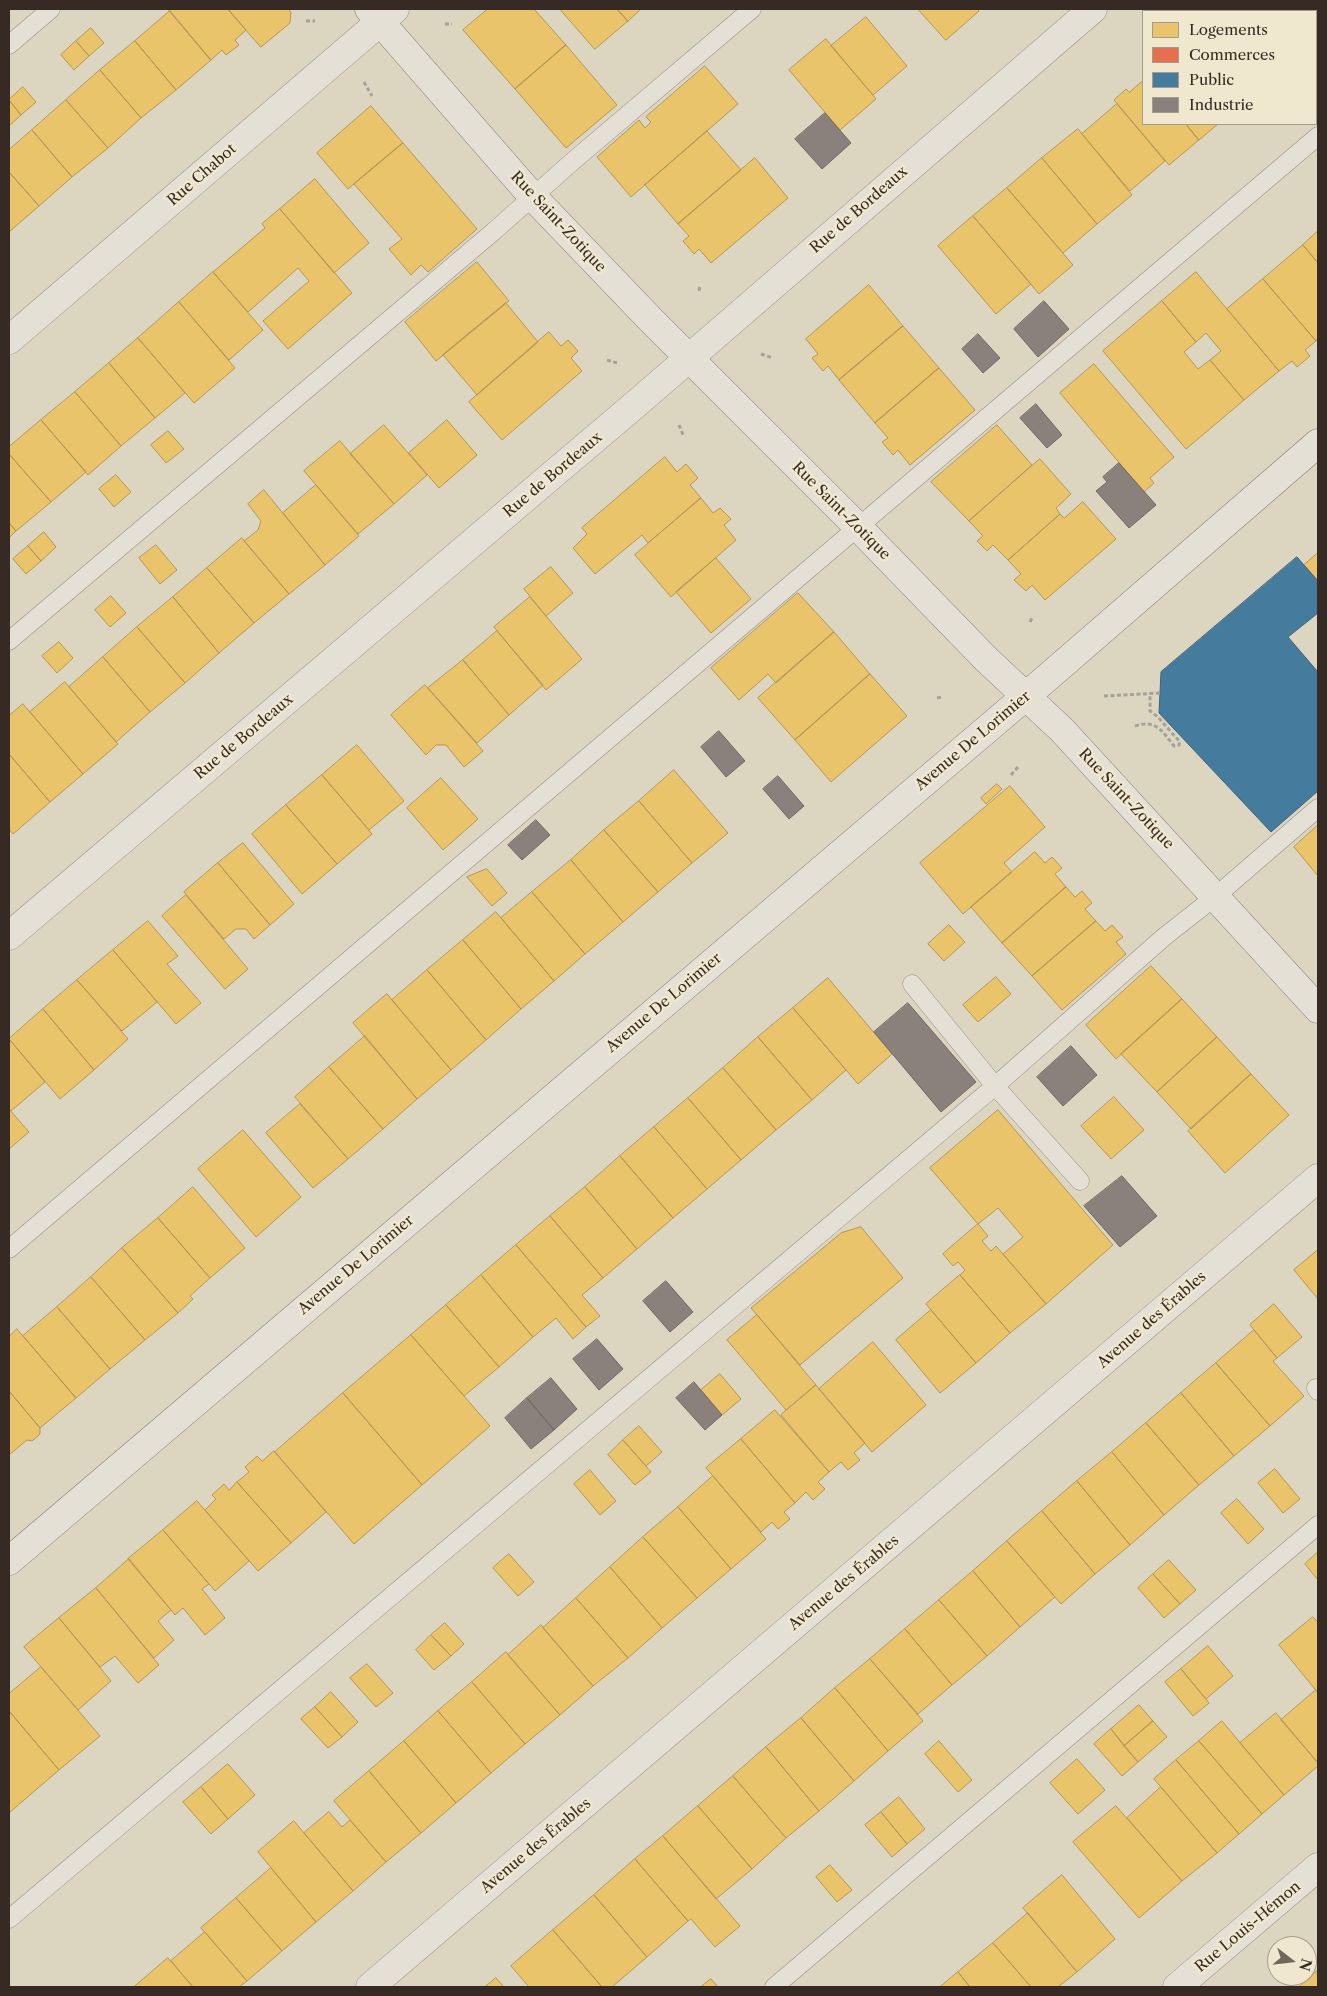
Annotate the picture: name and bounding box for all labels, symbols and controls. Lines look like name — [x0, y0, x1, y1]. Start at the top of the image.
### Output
legend — [1142, 10, 1317, 125]
text: Logements — [1189, 20, 1268, 39]
text: Commerces — [1189, 45, 1275, 64]
text: Public — [1189, 70, 1234, 89]
text: Industrie — [1189, 95, 1253, 114]
street label: Rue Chabot — [164, 140, 240, 210]
street label: Rue de Bordeaux — [807, 163, 911, 257]
street label: Rue Saint-Zotique — [507, 168, 609, 276]
street label: Rue de Bordeaux — [500, 428, 606, 522]
street label: Rue Saint-Zotique — [788, 458, 894, 564]
street label: Avenue De Lorimier — [912, 687, 1034, 795]
street label: Rue de Bordeaux — [191, 690, 297, 784]
street label: Rue Saint-Zotique — [1075, 745, 1177, 853]
street label: Avenue De Lorimier — [603, 949, 725, 1057]
street label: Avenue De Lorimier — [295, 1211, 417, 1319]
street label: Avenue des Érables — [1094, 1268, 1210, 1372]
street label: Avenue des Érables — [785, 1532, 903, 1634]
street label: Avenue des Érables — [477, 1795, 595, 1897]
street label: Rue Louis-Hémon — [1192, 1878, 1304, 1976]
north arrow — [1267, 1936, 1317, 1986]
text: N — [1295, 1957, 1316, 1973]

